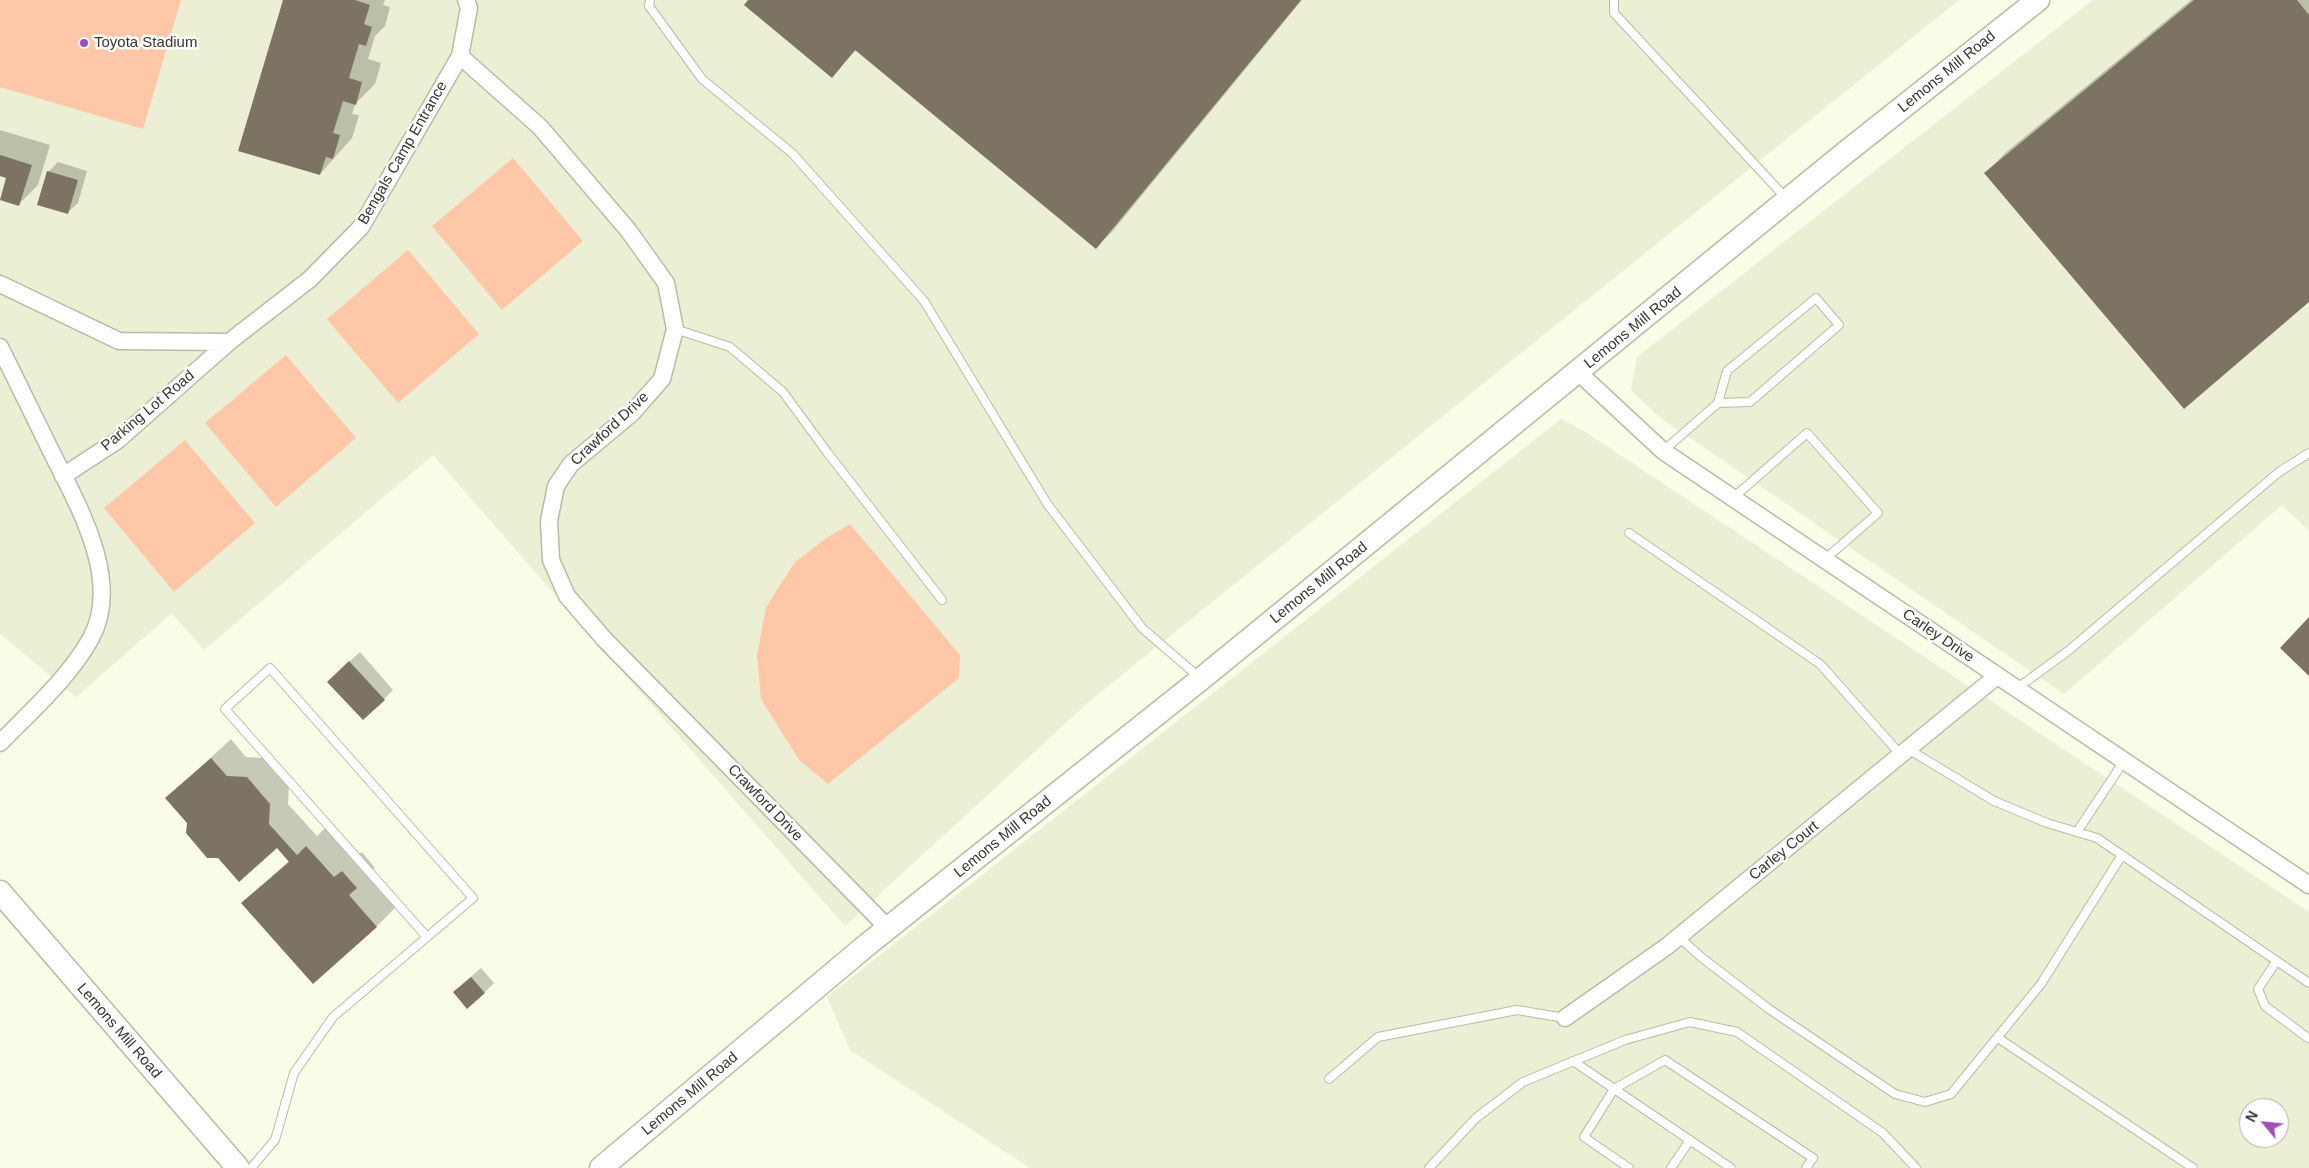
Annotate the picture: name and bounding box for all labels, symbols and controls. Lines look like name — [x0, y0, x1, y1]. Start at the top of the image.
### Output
street label: Lemons Mill Road — [1895, 27, 1999, 117]
place label: Toyota Stadium — [94, 34, 197, 52]
marker: Toyota Stadium — [78, 37, 90, 49]
street label: Bengals Camp Entrance — [355, 78, 451, 228]
street label: Lemons Mill Road — [1581, 283, 1685, 373]
street label: Parking Lot Road — [98, 367, 198, 455]
street label: Crawford Drive — [567, 388, 653, 470]
street label: Lemons Mill Road — [1267, 538, 1371, 628]
street label: Carley Drive — [1899, 605, 1977, 667]
street label: Crawford Drive — [724, 761, 806, 845]
street label: Lemons Mill Road — [951, 792, 1055, 882]
street label: Carley Court — [1746, 818, 1822, 884]
street label: Lemons Mill Road — [73, 980, 165, 1082]
street label: Lemons Mill Road — [638, 1049, 742, 1139]
north arrow — [2239, 1098, 2289, 1148]
text: N — [2242, 1108, 2261, 1125]

